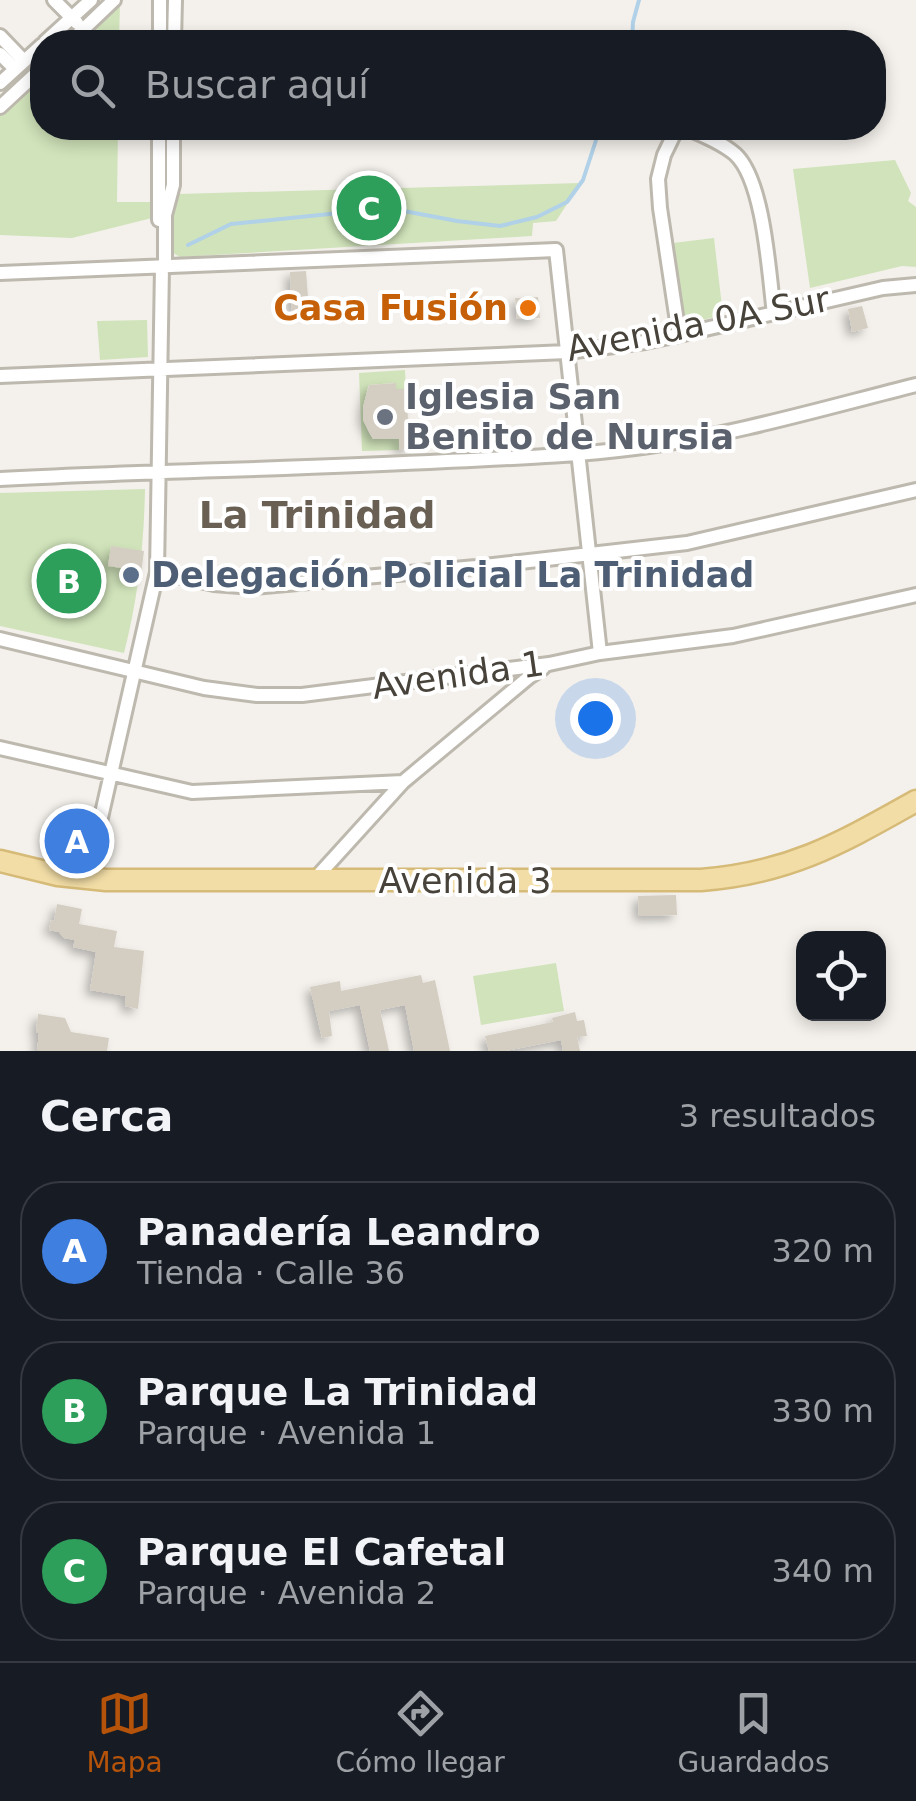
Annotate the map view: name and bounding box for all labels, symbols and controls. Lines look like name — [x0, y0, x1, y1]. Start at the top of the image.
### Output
search box — [30, 30, 886, 140]
icon: search — [65, 58, 120, 113]
text: Buscar aquí — [145, 63, 369, 107]
pin: C — [336, 170, 402, 246]
street label: Avenida 0A Sur — [563, 279, 833, 369]
place label: Casa Fusión — [273, 288, 508, 328]
marker: Casa Fusión — [517, 297, 539, 319]
place label: Iglesia San Benito de Nursia — [405, 377, 734, 457]
marker: Iglesia San Benito de Nursia — [374, 406, 396, 428]
district label: La Trinidad — [199, 493, 435, 537]
pin: B — [36, 544, 102, 618]
place label: Delegación Policial La Trinidad — [151, 555, 754, 595]
marker: Delegación Policial La Trinidad — [120, 564, 142, 586]
street label: Avenida 1 — [370, 643, 546, 707]
your location — [570, 693, 621, 744]
pin: A — [44, 804, 110, 878]
street label: Avenida 3 — [378, 861, 552, 901]
map controls — [796, 931, 886, 1021]
button: locate — [796, 931, 886, 1021]
text: Cerca — [40, 1092, 173, 1141]
text: 3 resultados — [679, 1097, 876, 1135]
text: Panadería Leandro — [137, 1210, 541, 1254]
text: A — [62, 1232, 87, 1270]
text: 320 m — [772, 1232, 874, 1270]
text: Tienda · Calle 36 — [137, 1254, 405, 1292]
text: Parque La Trinidad — [137, 1370, 538, 1414]
text: B — [62, 1392, 87, 1430]
text: 330 m — [772, 1392, 874, 1430]
text: Parque · Avenida 1 — [137, 1414, 436, 1452]
text: Parque El Cafetal — [137, 1530, 506, 1574]
text: C — [63, 1552, 86, 1590]
text: 340 m — [772, 1552, 874, 1590]
text: Parque · Avenida 2 — [137, 1574, 436, 1612]
tab: Mapa — [86, 1686, 163, 1779]
tab: Cómo llegar — [335, 1686, 505, 1779]
tab: Guardados — [678, 1686, 830, 1779]

